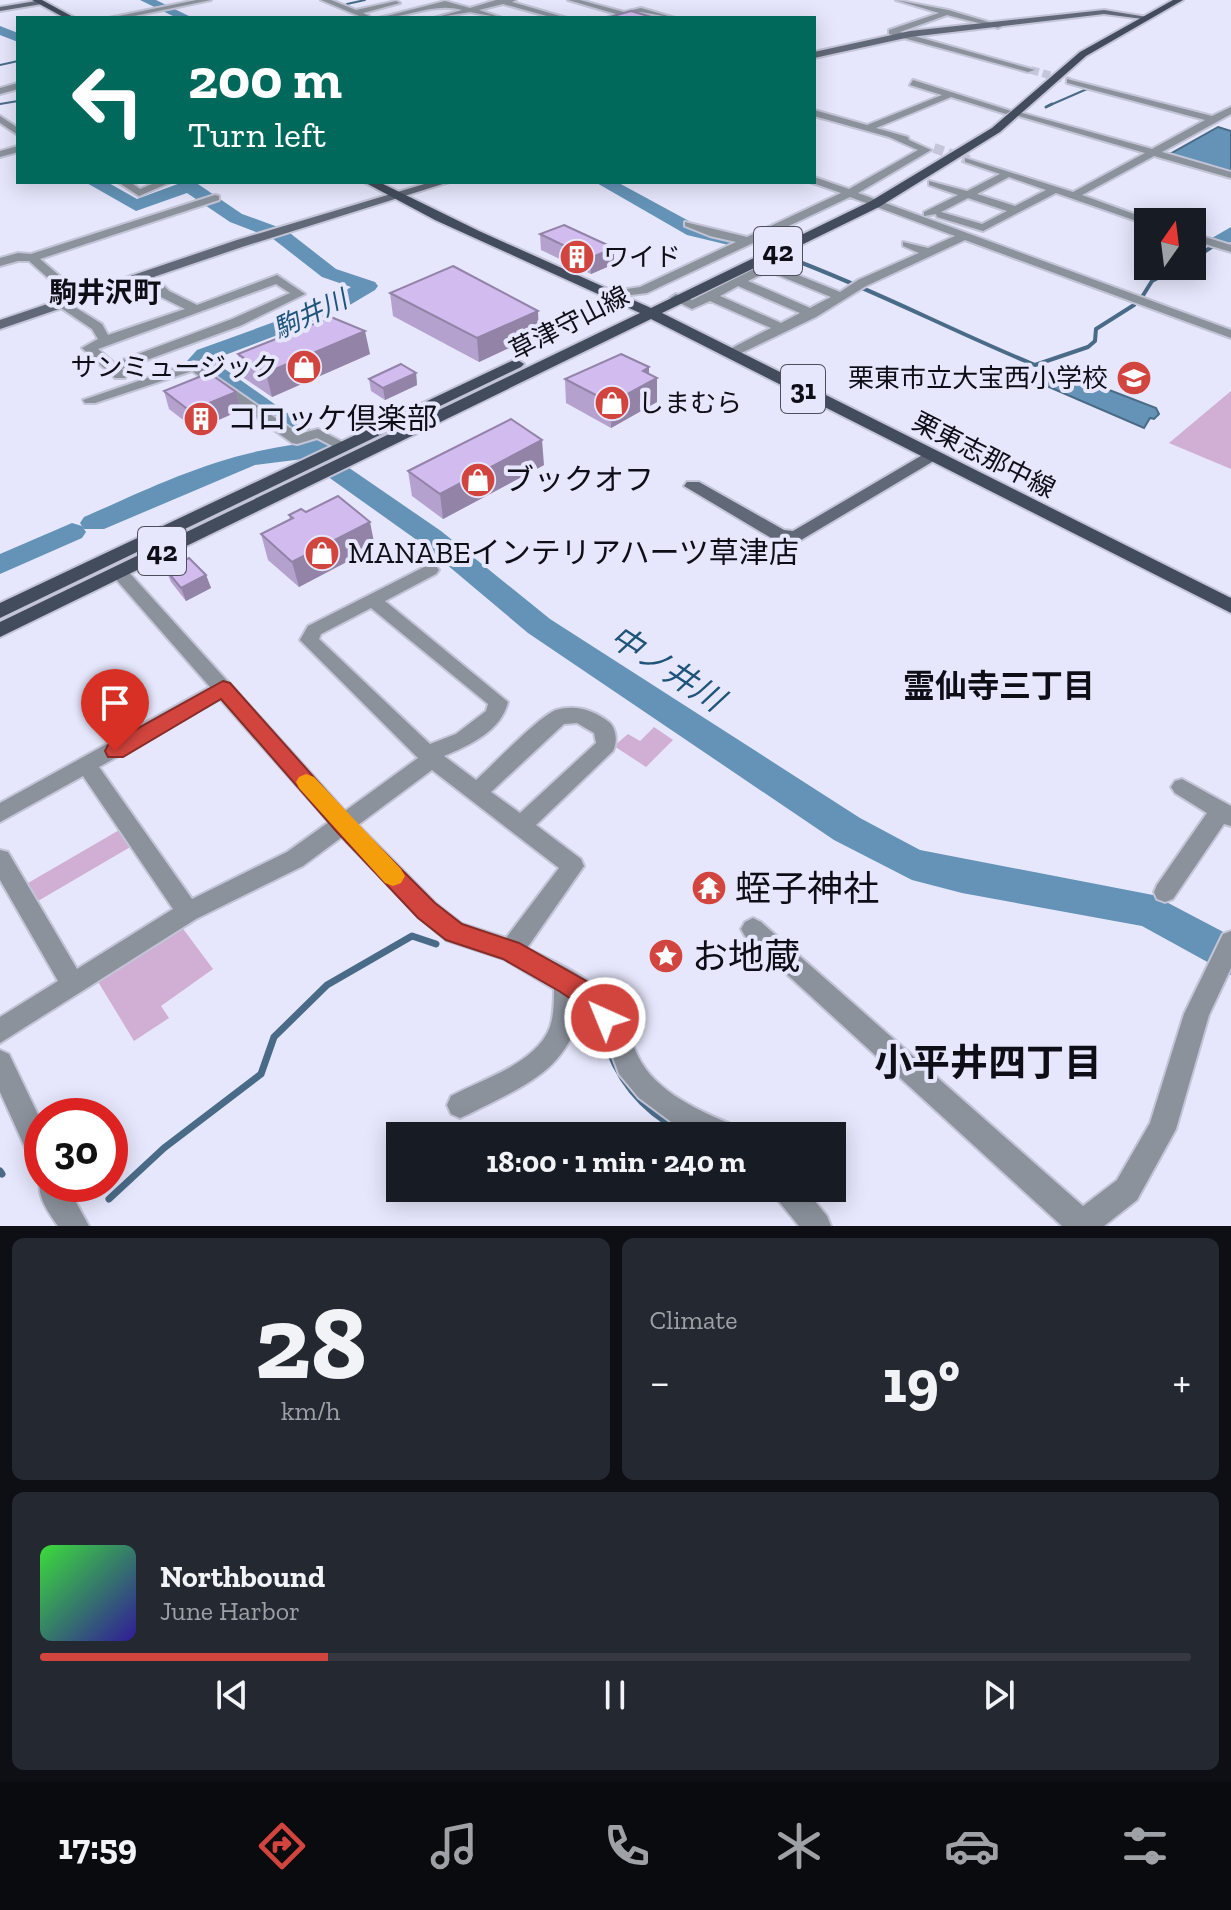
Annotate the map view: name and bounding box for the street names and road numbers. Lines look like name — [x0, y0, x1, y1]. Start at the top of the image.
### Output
road number: 42 — [754, 227, 802, 275]
street label: 草津守山線 — [504, 279, 634, 367]
road number: 31 — [781, 365, 825, 413]
street label: 栗東志那中線 — [907, 405, 1061, 505]
road number: 42 — [138, 527, 186, 575]

